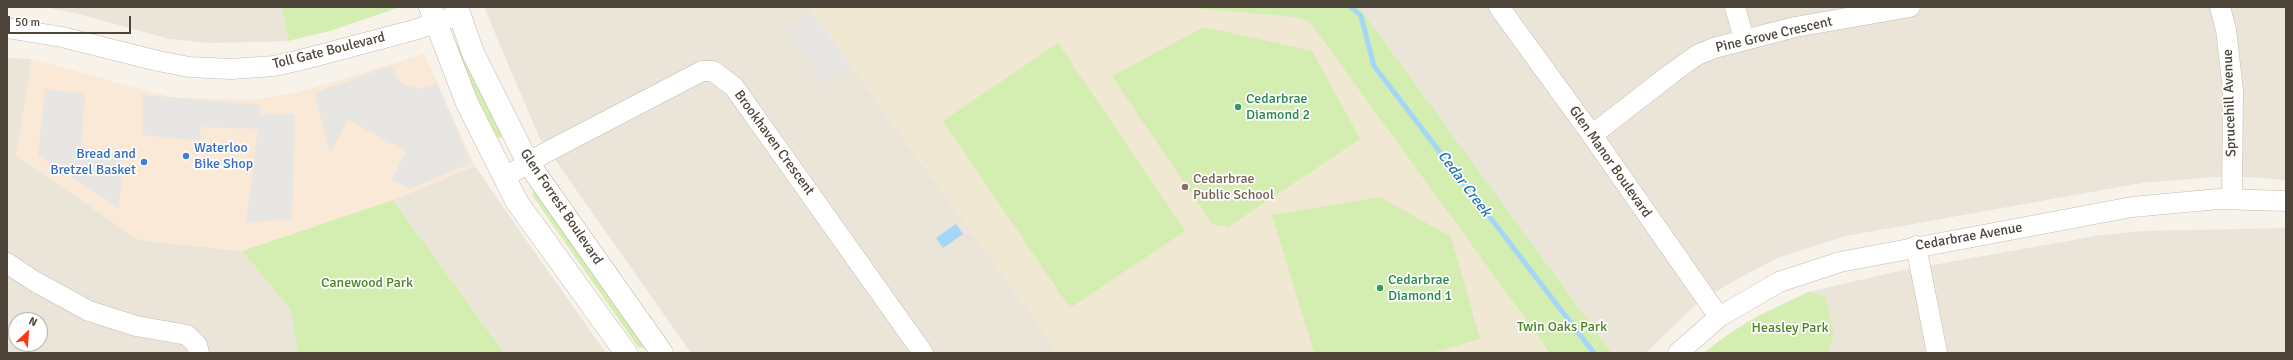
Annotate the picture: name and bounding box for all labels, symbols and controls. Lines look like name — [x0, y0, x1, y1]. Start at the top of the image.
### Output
scale bar — [10, 8, 133, 34]
street label: Pine Grove Crescent — [1714, 13, 1834, 57]
text: 50 m — [15, 15, 40, 30]
street label: Toll Gate Boulevard — [271, 29, 387, 73]
street label: Sprucehill Avenue — [2220, 49, 2240, 157]
street label: Brookhaven Crescent — [730, 87, 818, 199]
place label: Cedarbrae Diamond 2 — [1246, 91, 1310, 124]
marker: Cedarbrae Diamond 2 — [1233, 102, 1243, 112]
street label: Glen Manor Boulevard — [1565, 103, 1655, 221]
place label: Waterloo Bike Shop — [194, 140, 253, 172]
place label: Bread and Bretzel Basket — [50, 146, 136, 178]
street label: Glen Forrest Boulevard — [516, 146, 606, 268]
water label: Cedar Creek — [1433, 148, 1495, 220]
marker: Waterloo Bike Shop — [181, 151, 191, 161]
marker: Bread and Bretzel Basket — [139, 157, 149, 167]
place label: Cedarbrae Public School — [1193, 171, 1274, 204]
marker: Cedarbrae Public School — [1180, 182, 1190, 192]
street label: Cedarbrae Avenue — [1914, 219, 2024, 255]
place label: Cedarbrae Diamond 1 — [1388, 272, 1452, 304]
park label: Canewood Park — [321, 275, 413, 291]
marker: Cedarbrae Diamond 1 — [1375, 283, 1385, 293]
north arrow — [8, 312, 48, 352]
text: N — [27, 314, 39, 329]
park label: Twin Oaks Park — [1517, 319, 1607, 335]
park label: Heasley Park — [1751, 320, 1829, 336]

